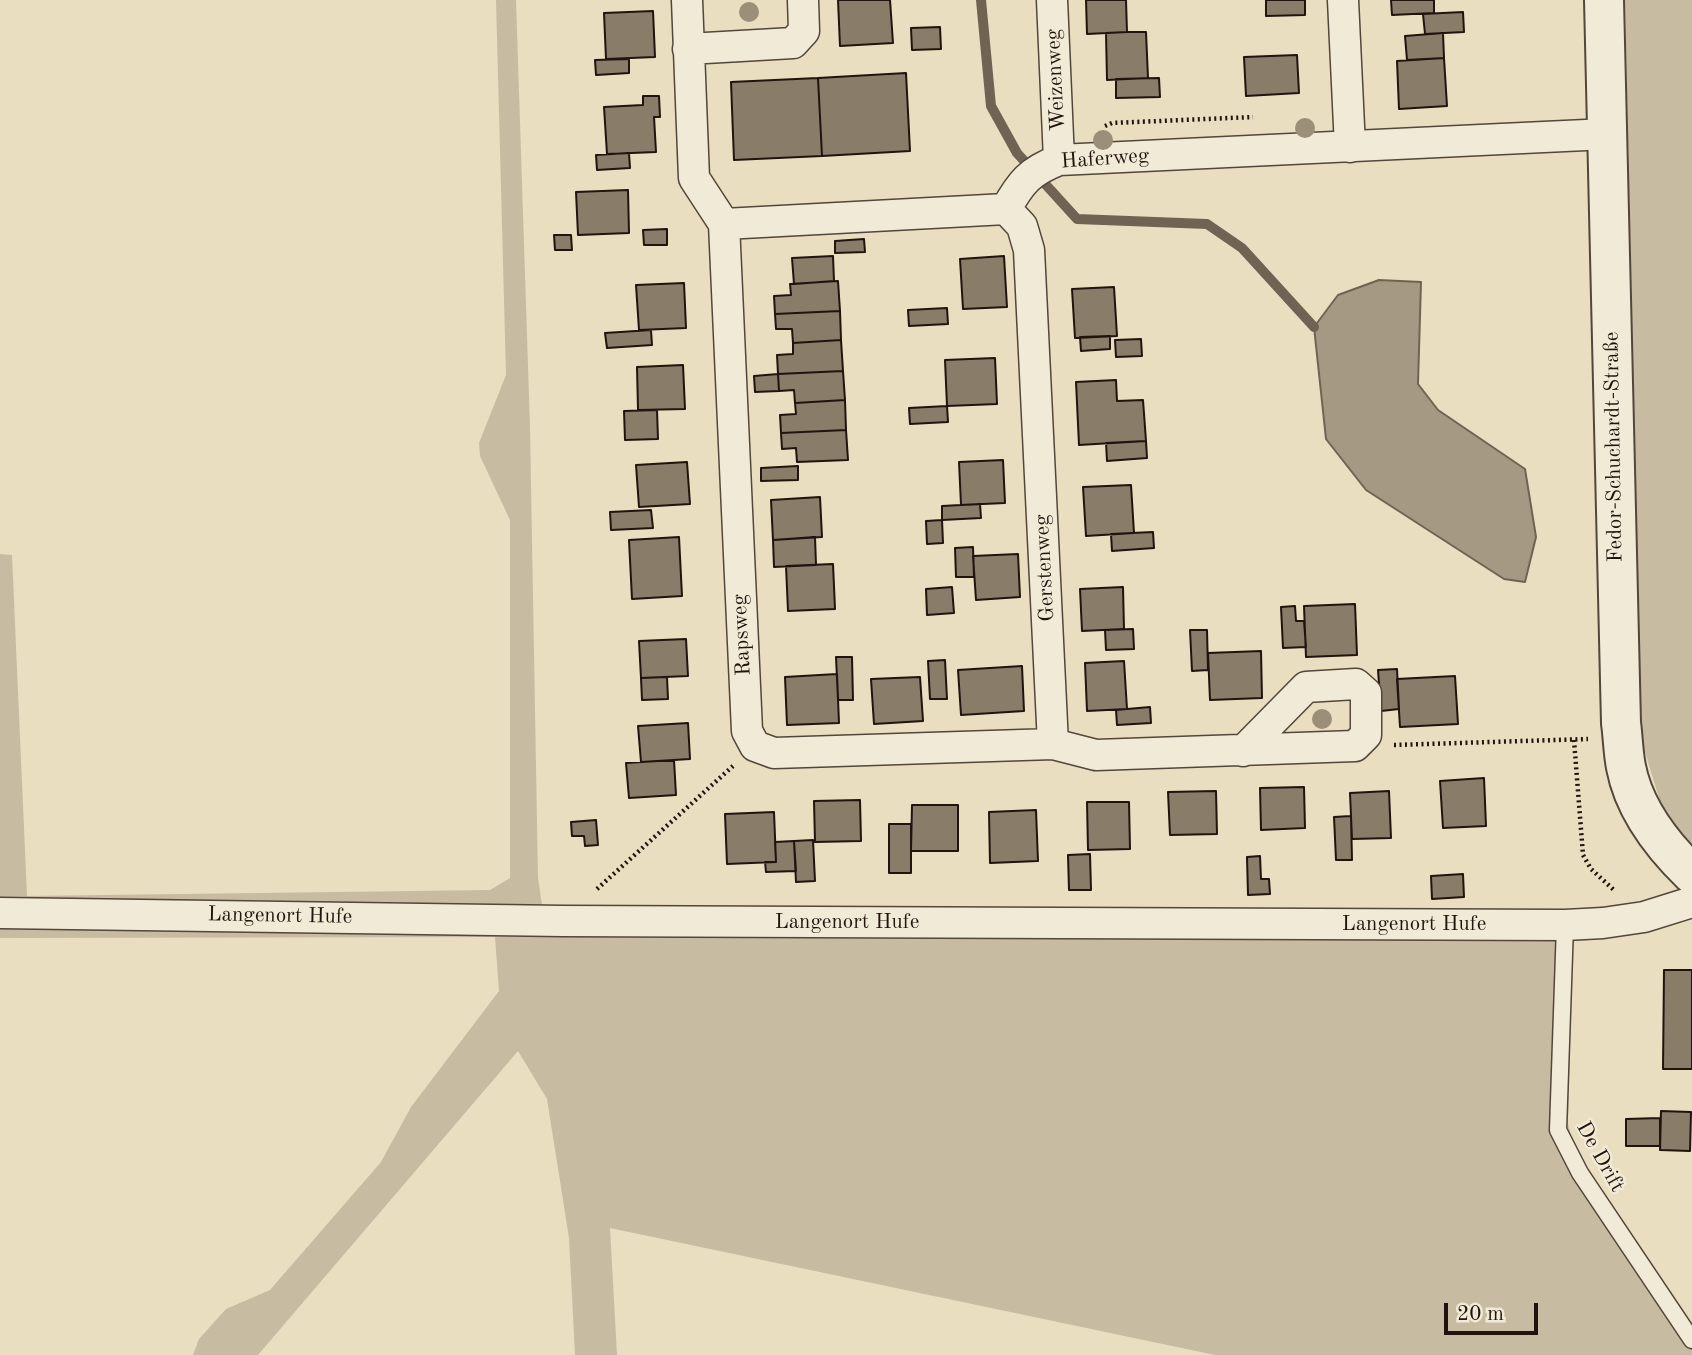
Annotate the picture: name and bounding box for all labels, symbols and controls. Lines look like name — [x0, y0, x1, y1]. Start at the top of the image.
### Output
street label: Weizenweg — [1041, 28, 1071, 132]
street label: Haferweg — [1060, 143, 1150, 175]
street label: Fedor-Schuchardt-Straße — [1599, 331, 1629, 563]
street label: Gerstenweg — [1030, 514, 1060, 622]
street label: Rapsweg — [727, 594, 757, 676]
street label: Langenort Hufe — [207, 902, 353, 930]
street label: Langenort Hufe — [775, 909, 919, 935]
street label: Langenort Hufe — [1342, 911, 1486, 937]
street label: De Drift — [1570, 1117, 1630, 1197]
scale bar — [1447, 1288, 1542, 1332]
text: 20 m — [1457, 1304, 1504, 1325]

